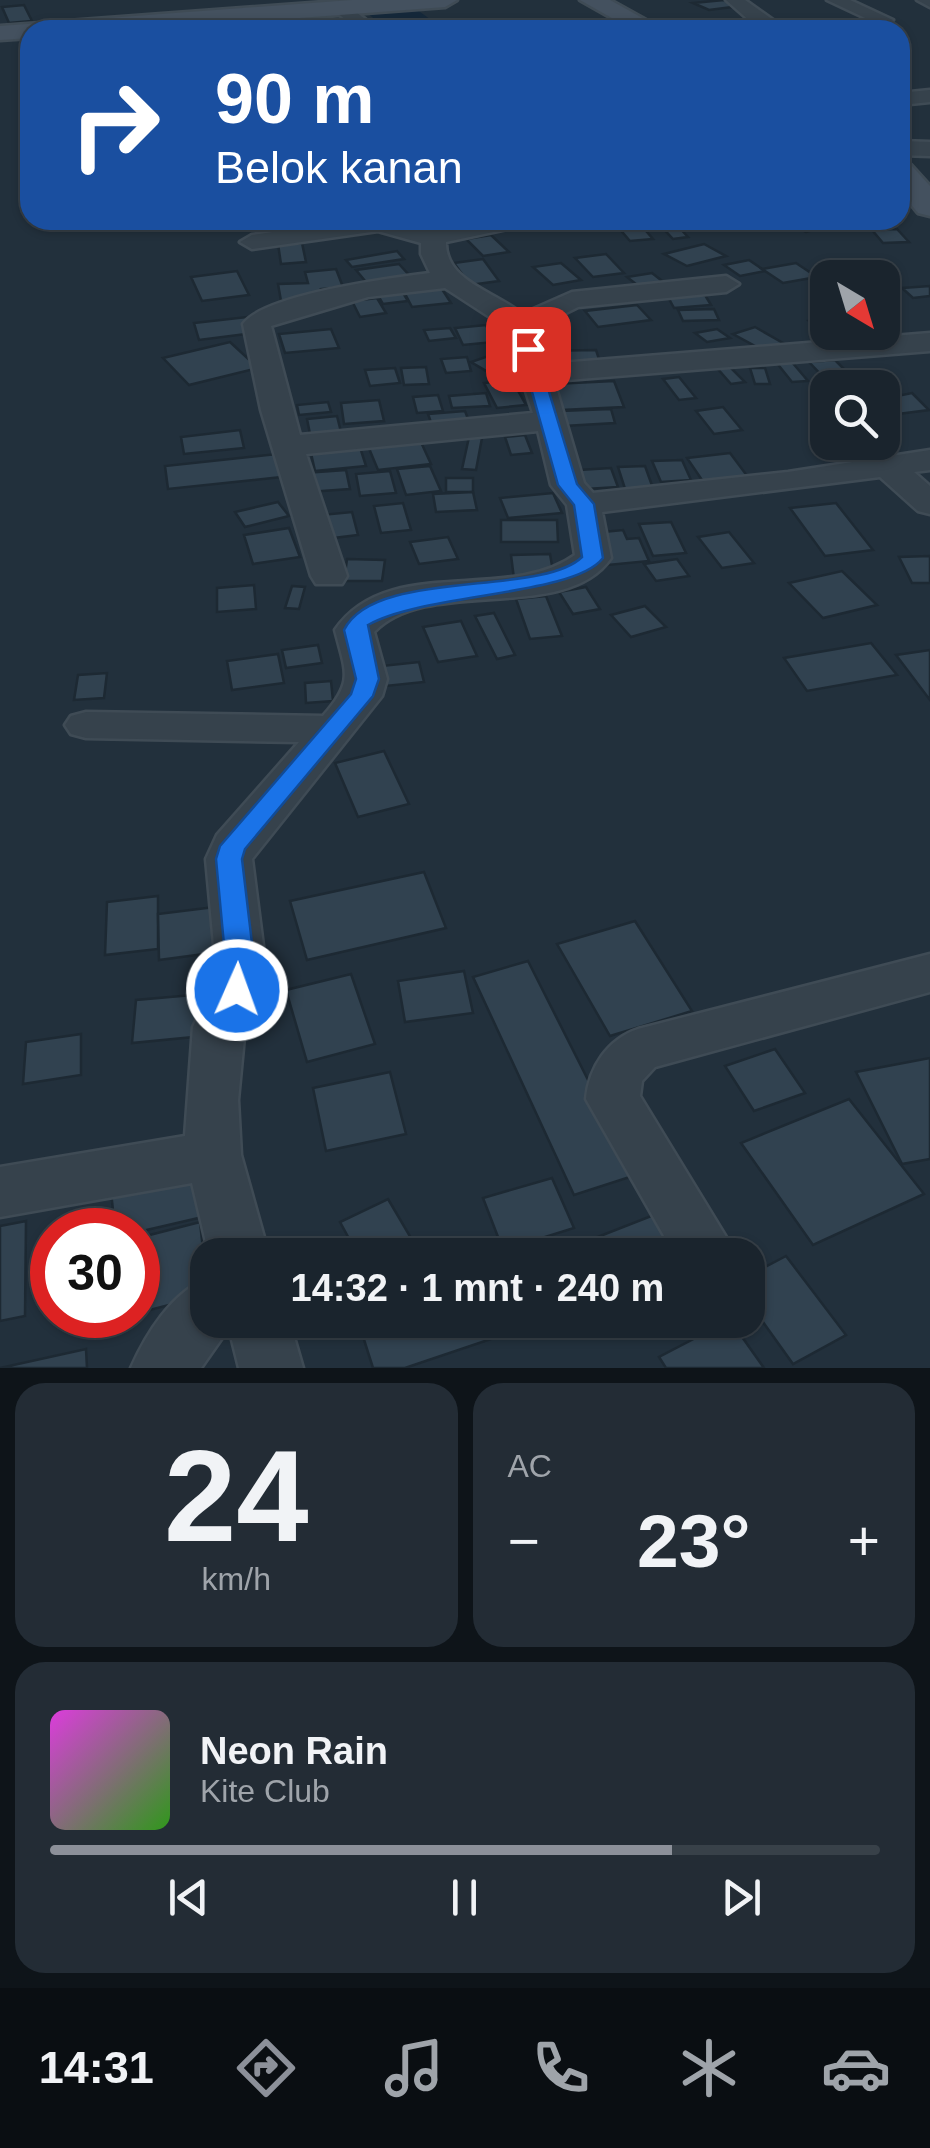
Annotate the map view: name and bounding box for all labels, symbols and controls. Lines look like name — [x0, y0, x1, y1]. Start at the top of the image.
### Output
icon: right — [50, 60, 180, 190]
text: 90 m — [215, 60, 375, 138]
text: Belok kanan — [215, 142, 463, 193]
north arrow — [810, 260, 900, 350]
map controls — [810, 260, 900, 460]
pin — [486, 307, 571, 392]
icon: arrive — [501, 322, 556, 377]
button: search — [810, 370, 900, 460]
position arrow — [185, 938, 289, 1042]
speed limit sign: 30 — [30, 1208, 160, 1338]
text: 14:32 · 1 mnt · 240 m — [291, 1267, 664, 1309]
text: 24 — [164, 1423, 309, 1569]
text: AC — [508, 1448, 552, 1484]
text: 23° — [637, 1499, 750, 1583]
text: − — [508, 1510, 540, 1572]
text: + — [848, 1510, 880, 1572]
text: km/h — [202, 1561, 271, 1597]
text: Neon Rain — [200, 1730, 388, 1772]
text: Kite Club — [200, 1773, 330, 1809]
icon: previous — [161, 1870, 216, 1925]
icon: pause — [437, 1870, 492, 1925]
icon: next — [714, 1870, 769, 1925]
icon: directions — [231, 2033, 301, 2103]
icon: music — [379, 2033, 449, 2103]
icon: phone — [526, 2033, 596, 2103]
icon: climate — [674, 2033, 744, 2103]
icon: car — [821, 2033, 891, 2103]
text: 14:31 — [39, 2042, 154, 2093]

